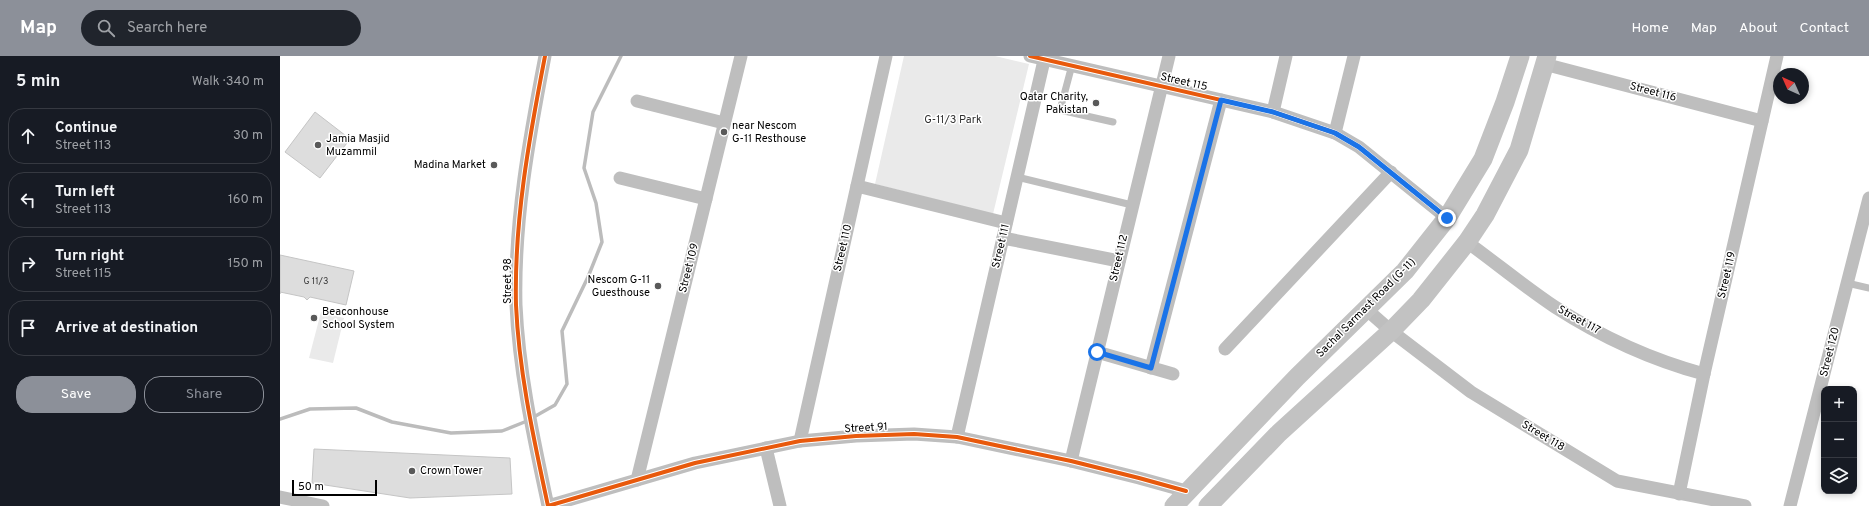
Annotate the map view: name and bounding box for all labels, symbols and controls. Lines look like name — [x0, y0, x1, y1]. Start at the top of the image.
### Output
search box — [81, 10, 361, 46]
text: Map — [20, 16, 57, 40]
icon: search — [95, 17, 117, 39]
text: Search here — [127, 19, 207, 38]
text: Home — [1632, 20, 1669, 37]
text: Map — [1691, 20, 1717, 37]
text: About — [1739, 20, 1778, 37]
text: Contact — [1800, 20, 1849, 37]
north arrow — [1773, 68, 1809, 104]
street label: Street 115 — [1159, 70, 1209, 94]
text: 5 min — [16, 71, 60, 93]
text: Walk · 340 m — [192, 74, 264, 90]
street label: Street 116 — [1628, 79, 1678, 105]
place label: Qatar Charity, Pakistan — [1020, 90, 1089, 117]
marker: Qatar Charity, Pakistan — [1091, 98, 1101, 108]
park label: G-11/3 Park — [924, 113, 982, 127]
text: Continue — [55, 119, 117, 138]
place label: near Nescom G-11 Resthouse — [732, 119, 806, 146]
icon: ahead — [17, 125, 39, 147]
marker: near Nescom G-11 Resthouse — [719, 127, 729, 137]
text: 30 m — [233, 128, 263, 144]
place label: Jamia Masjid Muzammil — [326, 132, 390, 159]
text: Street 113 — [55, 138, 111, 154]
marker: Jamia Masjid Muzammil — [313, 140, 323, 150]
place label: Madina Market — [414, 158, 486, 172]
marker: Madina Market — [489, 160, 499, 170]
text: Turn left — [55, 183, 115, 202]
icon: left — [17, 189, 39, 211]
text: 160 m — [228, 192, 263, 208]
text: Street 113 — [55, 202, 111, 218]
route end — [1438, 209, 1456, 227]
street label: Street 111 — [989, 222, 1013, 270]
street label: Street 110 — [831, 223, 855, 273]
street label: Street 112 — [1107, 233, 1131, 283]
street label: Street 109 — [676, 242, 702, 294]
text: Turn right — [55, 247, 124, 266]
street label: Street 119 — [1715, 250, 1739, 300]
icon: right — [17, 253, 39, 275]
street label: Sachal Sarmast Road (G-11) — [1313, 255, 1419, 361]
text: 150 m — [228, 256, 263, 272]
street label: Street 98 — [501, 258, 515, 304]
text: Street 115 — [55, 266, 112, 282]
place label: Nescom G-11 Guesthouse — [588, 273, 650, 300]
house number: G 11/3 — [304, 276, 328, 287]
marker: Nescom G-11 Guesthouse — [653, 281, 663, 291]
street label: Street 117 — [1555, 303, 1603, 338]
place label: Beaconhouse School System — [322, 305, 395, 332]
marker: Beaconhouse School System — [309, 313, 319, 323]
icon: arrive — [17, 317, 39, 339]
text: Arrive at destination — [55, 319, 198, 338]
street label: Street 120 — [1817, 326, 1843, 378]
route start — [1088, 343, 1106, 361]
button: Save — [16, 376, 136, 413]
button: Share — [144, 376, 264, 413]
map controls — [1821, 386, 1857, 494]
button: + — [1821, 386, 1857, 422]
street label: Street 118 — [1519, 418, 1567, 454]
street label: Street 91 — [844, 420, 888, 436]
button: − — [1821, 422, 1857, 458]
button: layers — [1821, 458, 1857, 494]
place label: Crown Tower — [420, 464, 484, 478]
marker: Crown Tower — [407, 466, 417, 476]
scale bar — [292, 478, 377, 497]
text: 50 m — [298, 480, 324, 494]

